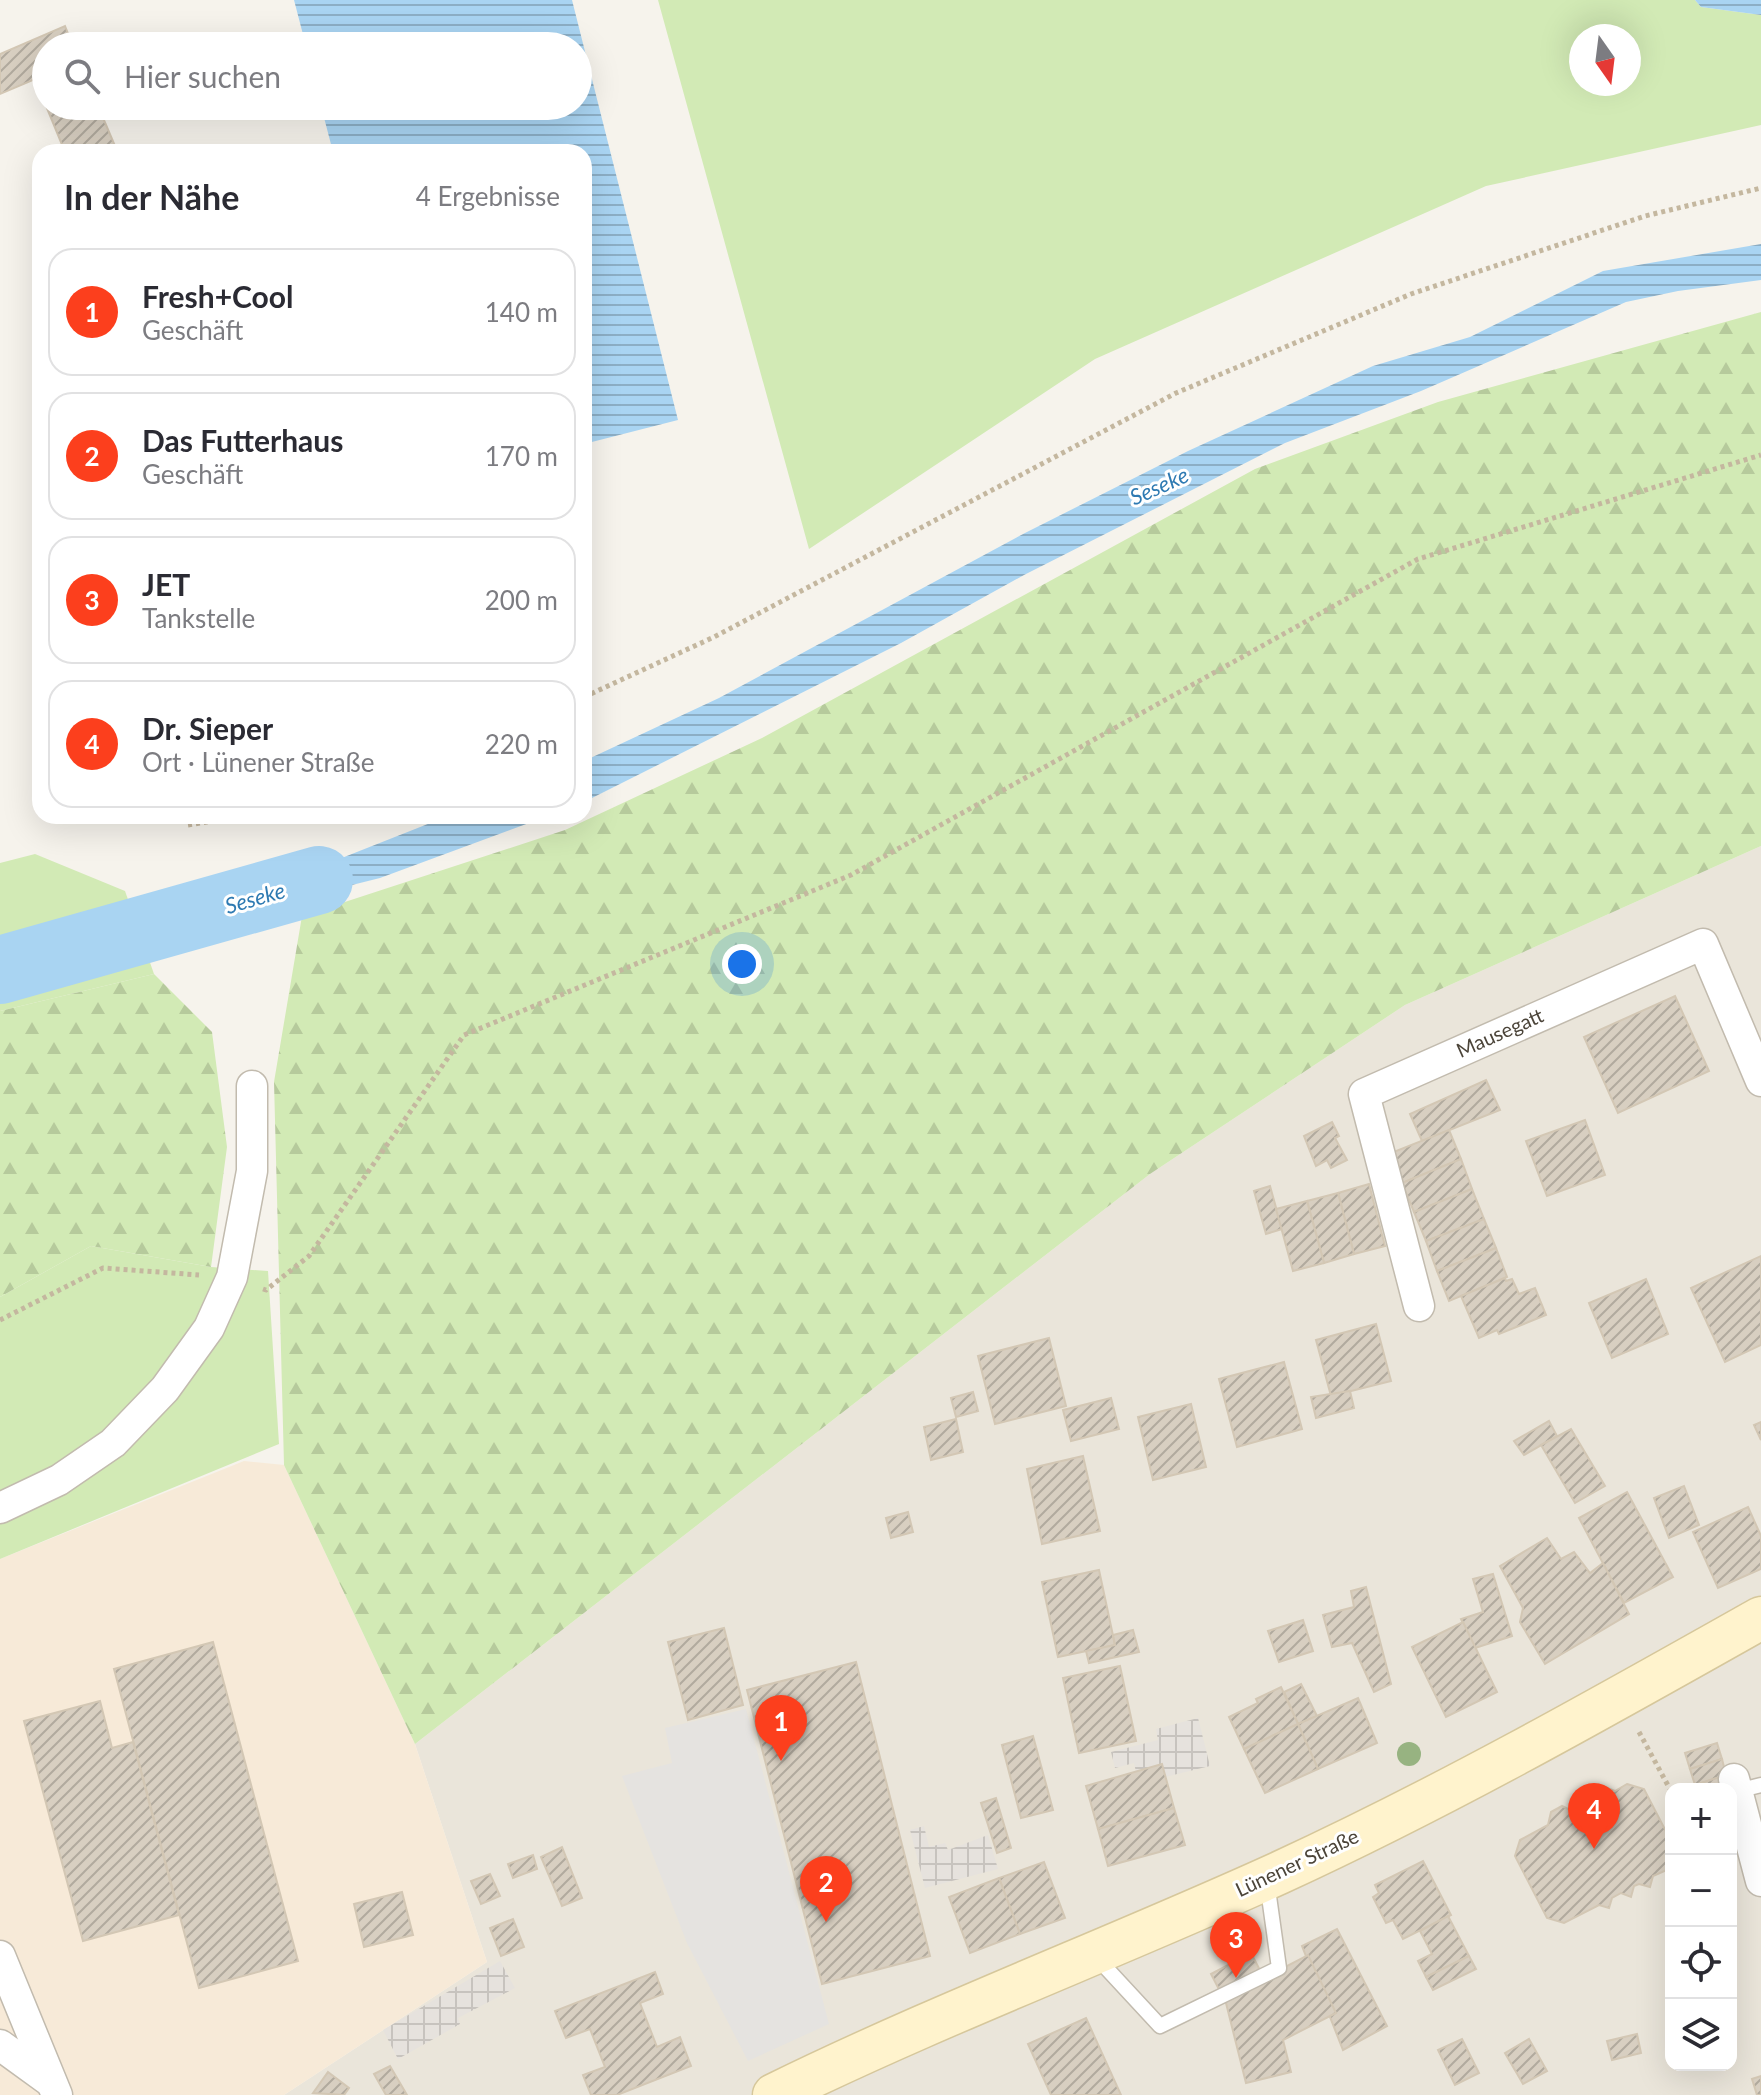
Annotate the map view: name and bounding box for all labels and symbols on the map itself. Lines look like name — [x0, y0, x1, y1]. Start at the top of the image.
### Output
north arrow — [1569, 24, 1641, 96]
water label: Seseke — [1125, 461, 1192, 510]
water label: Seseke — [222, 876, 288, 919]
your location — [722, 944, 762, 984]
street label: Mausegatt — [1452, 1002, 1547, 1062]
pin: 1 — [755, 1695, 807, 1761]
pin: 4 — [1568, 1783, 1620, 1849]
street label: Lünener Straße — [1231, 1823, 1362, 1901]
pin: 2 — [800, 1856, 852, 1922]
pin: 3 — [1210, 1912, 1262, 1978]

